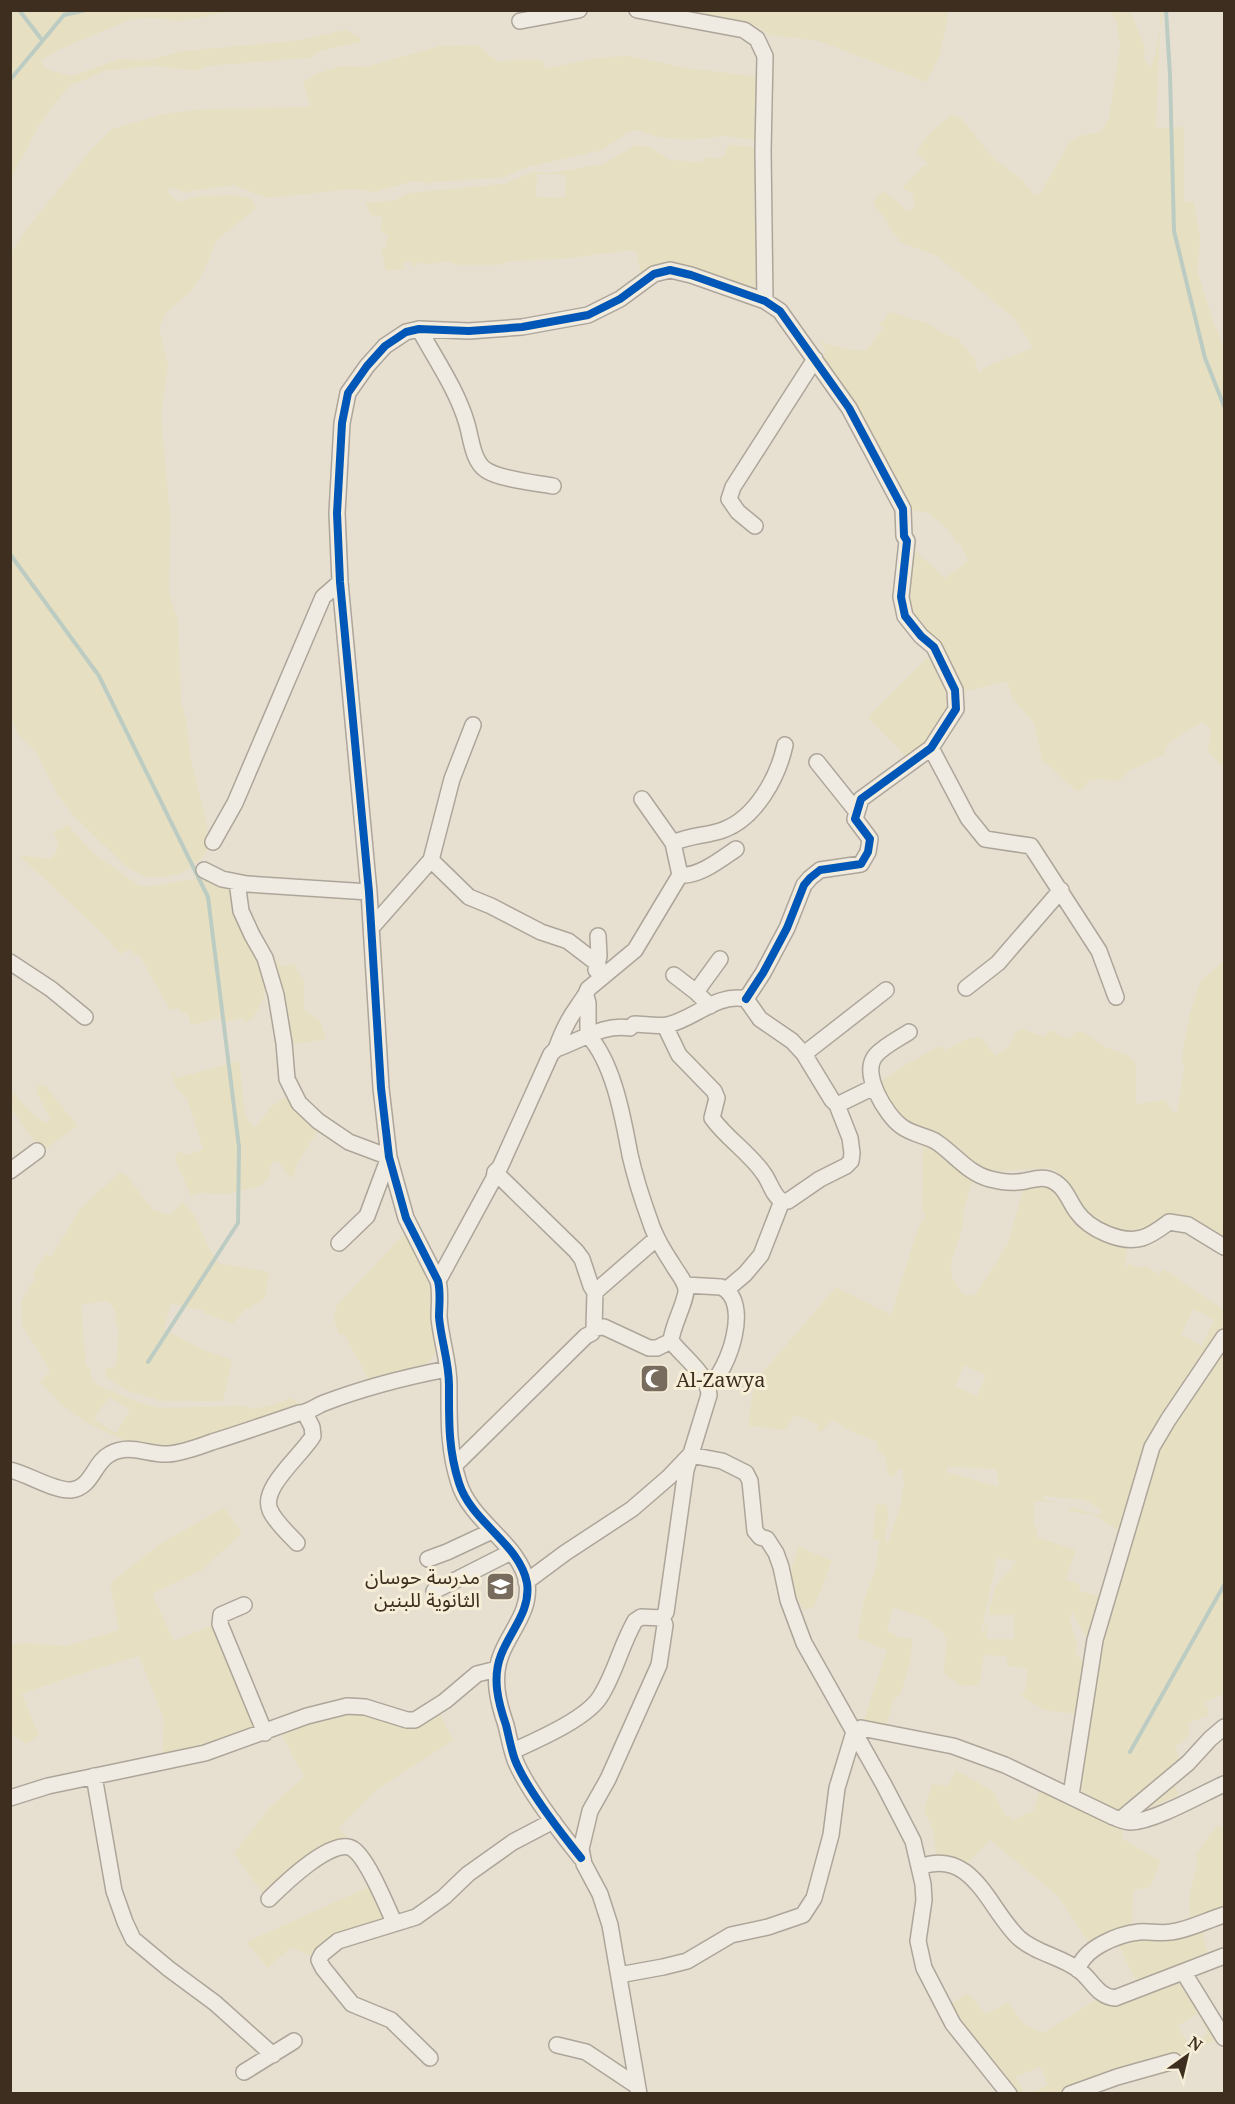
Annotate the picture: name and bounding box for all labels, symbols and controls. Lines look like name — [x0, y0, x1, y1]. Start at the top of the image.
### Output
mosque icon: Al-Zawya — [639, 1363, 671, 1395]
place label: Al-Zawya — [676, 1366, 765, 1393]
place label: مدرسة حوسان الثانوية للبنين — [365, 1563, 480, 1613]
school or university icon: مدرسة حوسان الثانوية للبنين — [485, 1571, 517, 1603]
north arrow — [1157, 2026, 1217, 2086]
text: N — [1184, 2031, 1207, 2056]

